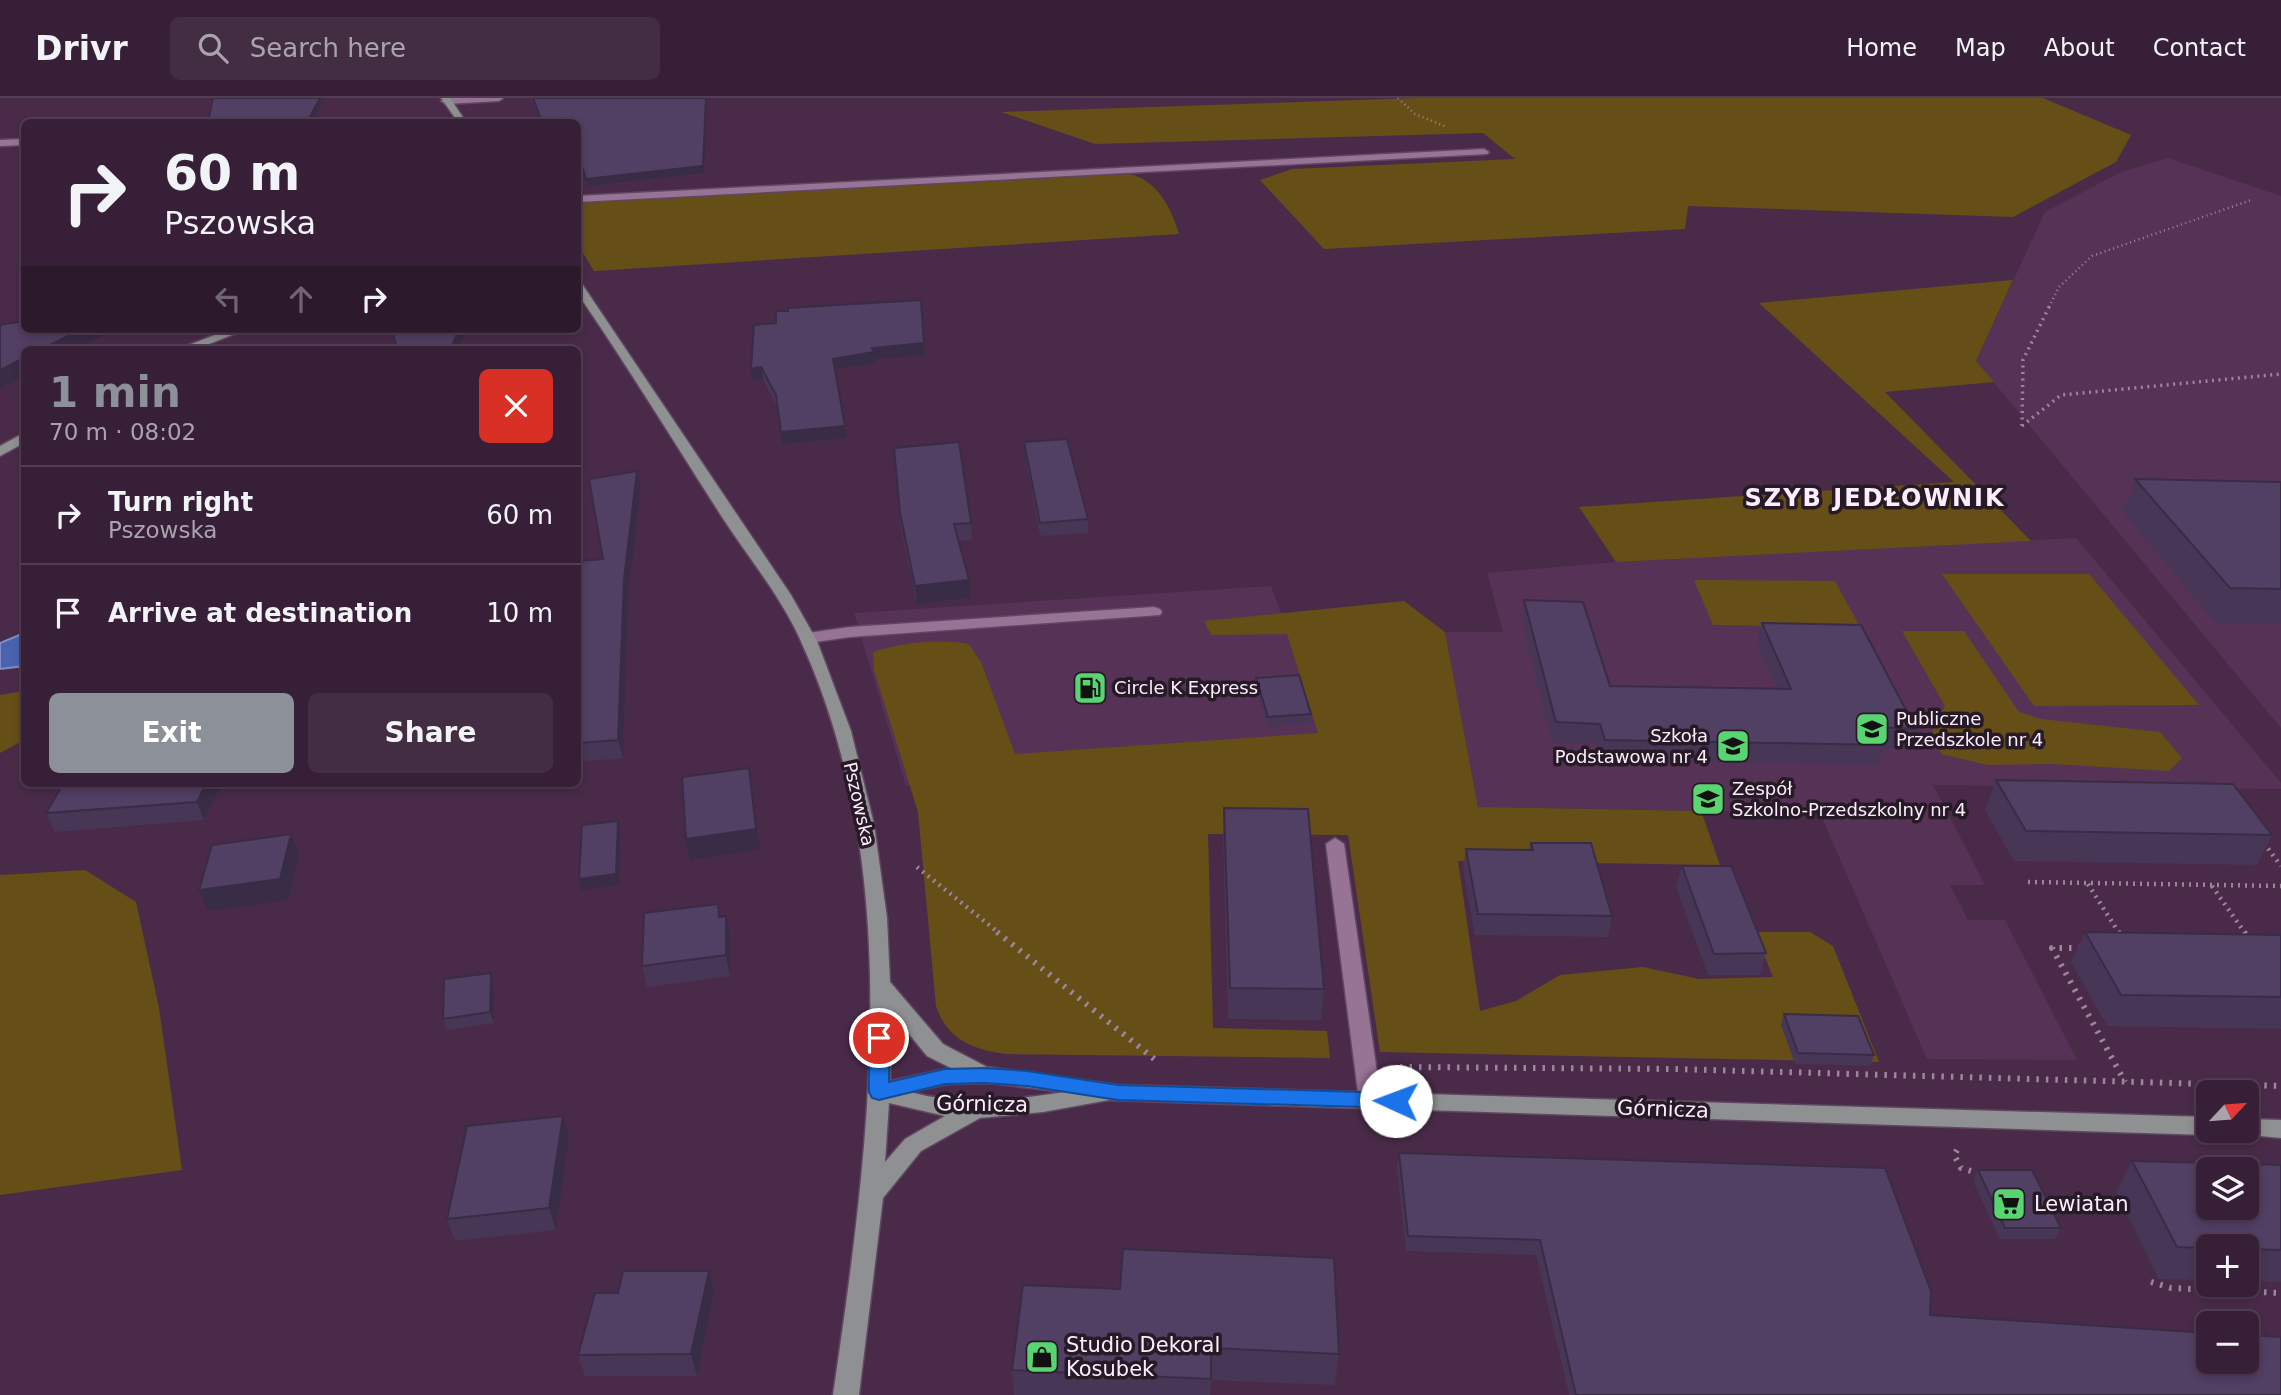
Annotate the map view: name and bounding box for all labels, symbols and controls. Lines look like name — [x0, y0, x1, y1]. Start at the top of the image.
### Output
search box — [170, 17, 660, 80]
text: Drivr — [35, 29, 128, 68]
icon: search — [194, 29, 232, 67]
text: Search here — [250, 33, 406, 63]
text: Home — [1846, 34, 1917, 62]
text: Map — [1955, 34, 2006, 62]
text: About — [2044, 34, 2115, 62]
text: Contact — [2153, 34, 2246, 62]
text: 60 m — [164, 145, 300, 202]
icon: right — [49, 147, 140, 238]
text: Pszowska — [164, 204, 316, 242]
icon: left — [209, 280, 247, 318]
icon: ahead — [282, 280, 320, 318]
icon: right — [355, 280, 393, 318]
text: 1 min — [49, 368, 181, 417]
button: close — [479, 369, 553, 443]
text: 70 m · 08:02 — [49, 419, 196, 445]
district label: SZYB JEDŁOWNIK — [1744, 484, 2006, 512]
text: Turn right — [108, 487, 253, 517]
icon: right — [49, 496, 87, 534]
text: 60 m — [486, 500, 553, 530]
text: Pszowska — [108, 517, 217, 543]
icon: arrive — [49, 594, 87, 632]
text: Arrive at destination — [108, 598, 412, 628]
text: 10 m — [486, 598, 553, 628]
fuel station icon: Circle K Express — [1071, 669, 1109, 707]
place label: Circle K Express — [1114, 677, 1258, 698]
button: Exit — [49, 693, 294, 773]
button: Share — [308, 693, 553, 773]
place label: Publiczne Przedszkole nr 4 — [1896, 708, 2043, 750]
school or university icon: Publiczne Przedszkole nr 4 — [1853, 710, 1891, 748]
place label: Szkoła Podstawowa nr 4 — [1555, 725, 1708, 767]
school or university icon: Szkoła Podstawowa nr 4 — [1714, 727, 1752, 765]
street label: Pszowska — [840, 760, 879, 848]
place label: Zespół Szkolno-Przedszkolny nr 4 — [1732, 778, 1966, 820]
school or university icon: Zespół Szkolno-Przedszkolny nr 4 — [1689, 780, 1727, 818]
pin — [849, 1008, 909, 1068]
icon: arrive — [860, 1019, 898, 1057]
position arrow — [1359, 1064, 1433, 1138]
north arrow — [2196, 1080, 2259, 1143]
map controls — [2196, 1080, 2259, 1374]
street label: Górnicza — [936, 1091, 1028, 1117]
street label: Górnicza — [1617, 1095, 1709, 1123]
button: layers — [2196, 1157, 2259, 1220]
supermarket icon: Lewiatan — [1990, 1185, 2028, 1223]
place label: Lewiatan — [2034, 1192, 2129, 1216]
button: + — [2196, 1234, 2259, 1297]
button: − — [2196, 1311, 2259, 1374]
place label: Studio Dekoral Kosubek — [1066, 1333, 1220, 1381]
shop icon: Studio Dekoral Kosubek — [1023, 1338, 1061, 1376]

